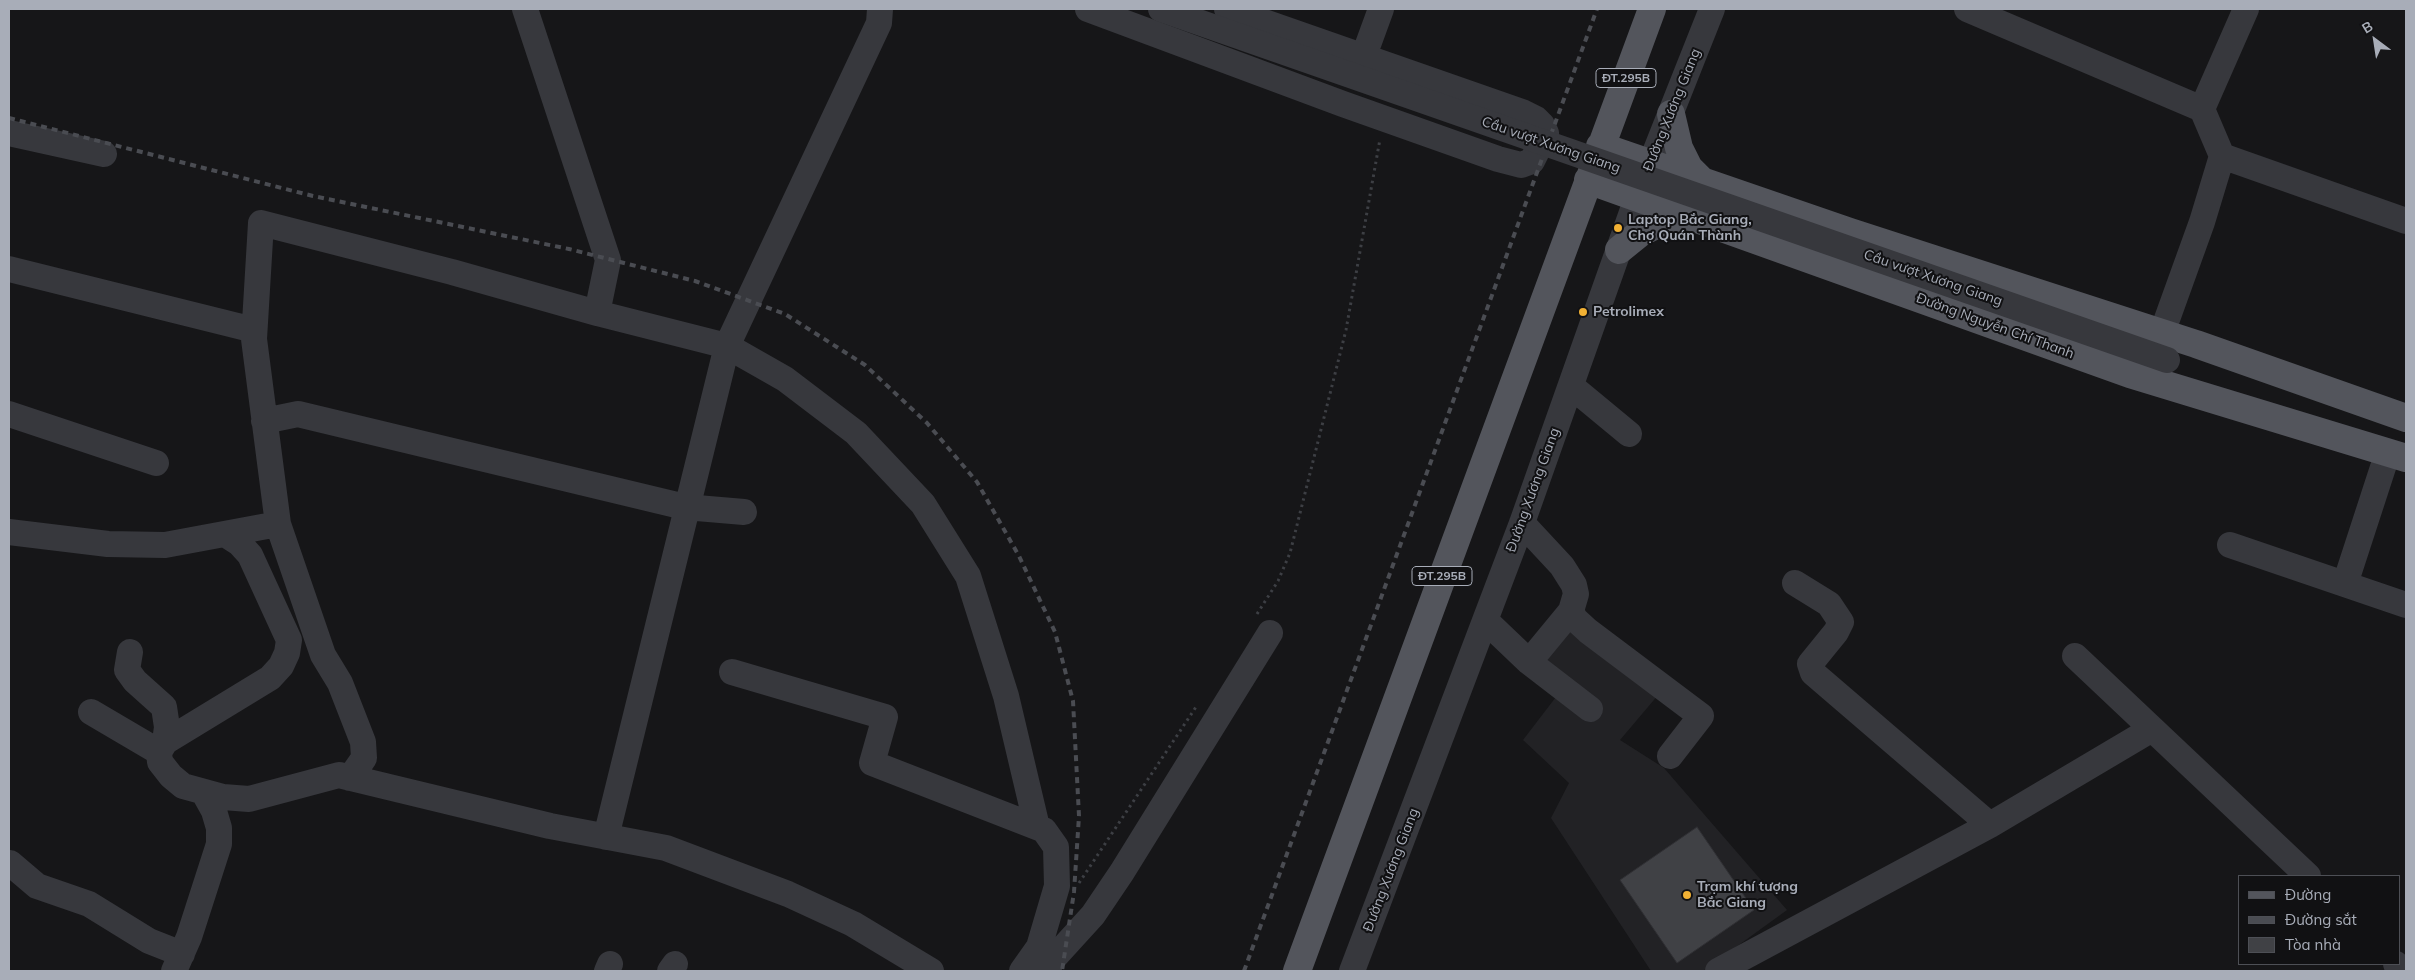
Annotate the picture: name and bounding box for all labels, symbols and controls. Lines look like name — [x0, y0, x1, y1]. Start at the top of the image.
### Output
north arrow — [2350, 15, 2400, 65]
text: B — [2358, 17, 2376, 37]
street label: Đường Xương Giang — [1640, 46, 1704, 174]
road number: ĐT.295B — [1596, 68, 1656, 88]
street label: Cầu vượt Xương Giang — [1479, 113, 1623, 177]
place label: Laptop Bắc Giang, Chợ Quán Thành — [1628, 212, 1752, 244]
marker: Laptop Bắc Giang, Chợ Quán Thành — [1612, 222, 1624, 234]
street label: Cầu vượt Xương Giang — [1861, 246, 2005, 310]
street label: Đường Nguyễn Chí Thanh — [1914, 290, 2076, 362]
place label: Petrolimex — [1593, 304, 1664, 320]
marker: Petrolimex — [1577, 306, 1589, 318]
street label: Đường Xương Giang — [1503, 426, 1563, 554]
road number: ĐT.295B — [1412, 566, 1472, 586]
street label: Đường Xương Giang — [1360, 806, 1422, 934]
legend — [2238, 875, 2400, 965]
place label: Trạm khí tượng Bắc Giang — [1697, 879, 1798, 912]
text: Đường — [2285, 885, 2331, 904]
marker: Trạm khí tượng Bắc Giang — [1681, 889, 1693, 901]
text: Đường sắt — [2285, 910, 2357, 929]
text: Tòa nhà — [2285, 935, 2341, 954]

